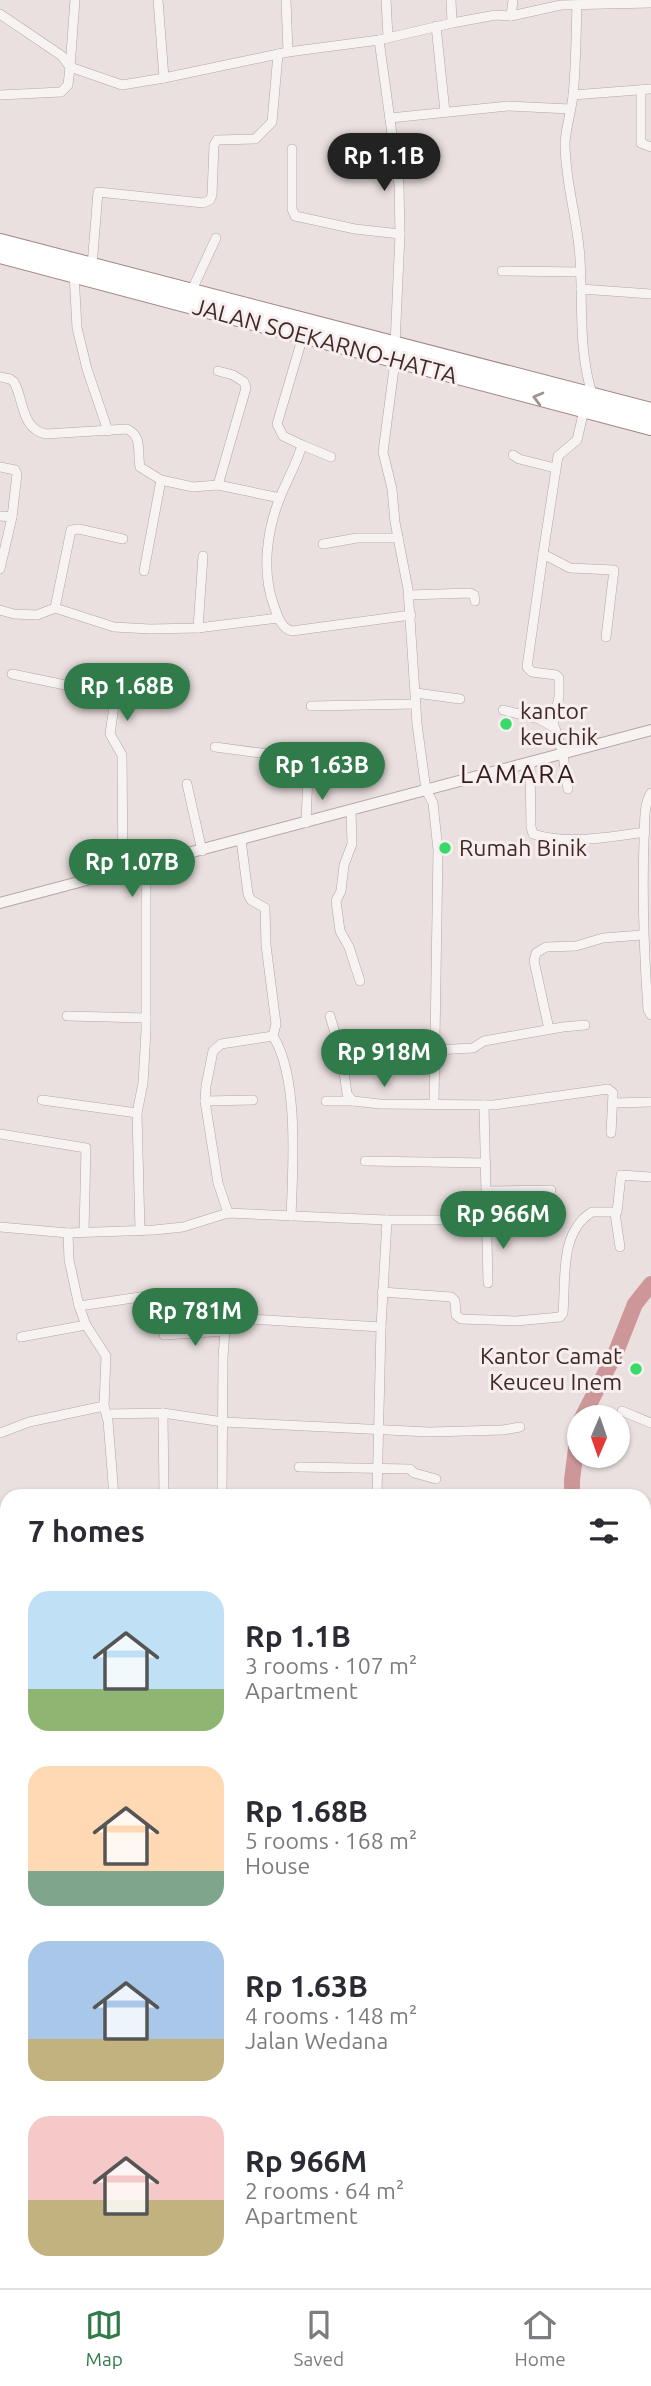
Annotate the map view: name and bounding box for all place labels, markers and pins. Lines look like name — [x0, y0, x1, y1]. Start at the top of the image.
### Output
pin: Rp 1.1B — [319, 134, 449, 193]
pin: Rp 1.68B — [55, 664, 199, 723]
place label: kantor keuchik — [520, 698, 598, 749]
marker: kantor keuchik — [498, 716, 514, 732]
pin: Rp 1.63B — [250, 742, 394, 802]
place label: Rumah Binik — [459, 835, 587, 860]
pin: Rp 1.07B — [60, 839, 204, 899]
marker: Rumah Binik — [437, 840, 453, 856]
pin: Rp 918M — [319, 1030, 449, 1089]
pin: Rp 966M — [438, 1192, 568, 1251]
pin: Rp 781M — [130, 1288, 260, 1348]
place label: Kantor Camat Keuceu Inem — [480, 1343, 622, 1394]
marker: Kantor Camat Keuceu Inem — [628, 1361, 644, 1377]

